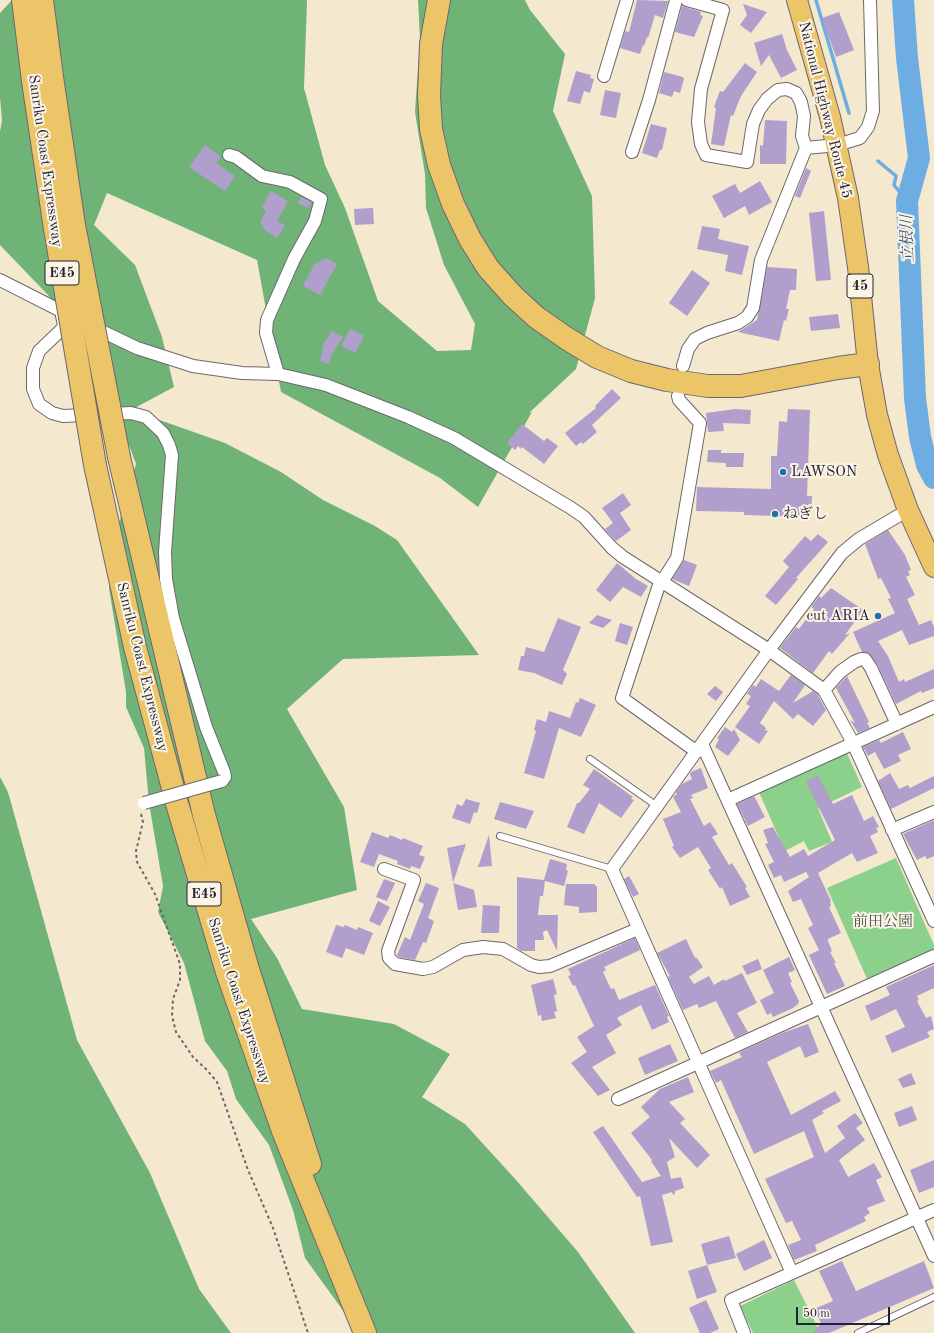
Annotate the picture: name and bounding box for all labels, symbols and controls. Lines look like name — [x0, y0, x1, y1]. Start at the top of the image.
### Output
street label: National Highway Route 45 — [794, 20, 856, 200]
street label: Sanriku Coast Expressway — [24, 74, 66, 248]
water label: 立根川 — [898, 215, 918, 263]
road number: E45 — [45, 261, 79, 285]
road number: 45 — [847, 274, 873, 298]
place label: LAWSON — [791, 463, 857, 481]
marker: LAWSON — [778, 467, 788, 477]
place label: ねぎし — [783, 505, 828, 523]
marker: ねぎし — [770, 509, 780, 519]
street label: Sanriku Coast Expressway — [112, 580, 172, 754]
place label: cut ARIA — [806, 607, 870, 625]
marker: cut ARIA — [873, 611, 883, 621]
road number: E45 — [187, 882, 221, 906]
park label: 前田公園 — [853, 913, 913, 931]
street label: Sanriku Coast Expressway — [204, 915, 274, 1087]
scale bar — [798, 1299, 892, 1325]
text: 50 m — [803, 1308, 830, 1320]

